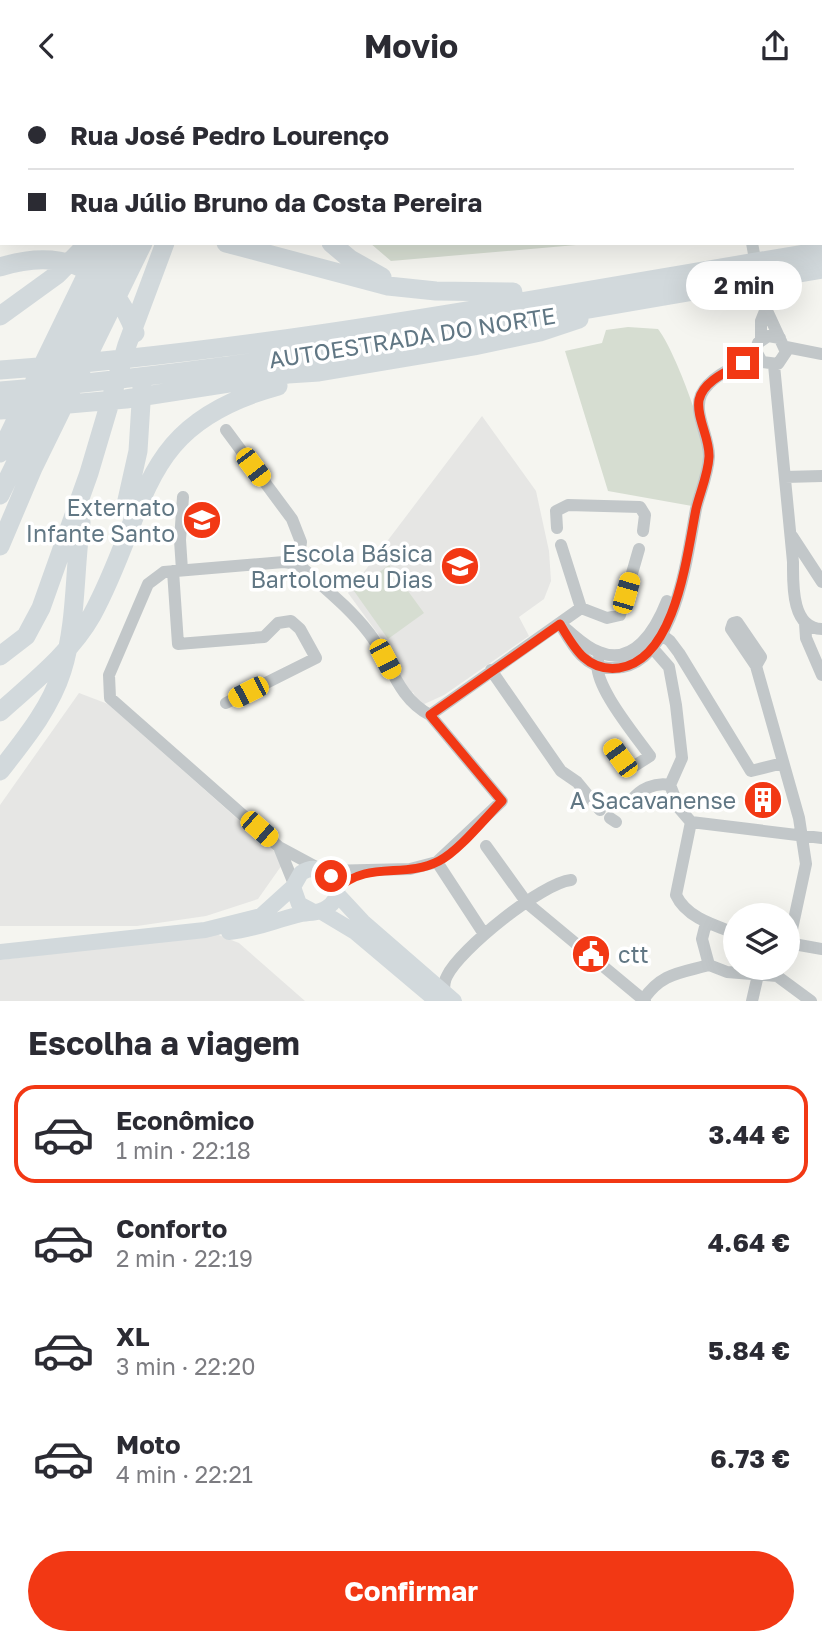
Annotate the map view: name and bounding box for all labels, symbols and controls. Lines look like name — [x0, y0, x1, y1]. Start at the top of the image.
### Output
icon: back — [28, 27, 66, 65]
text: Movio — [364, 27, 458, 65]
icon: share — [756, 27, 794, 65]
text: Rua José Pedro Lourenço — [70, 120, 389, 151]
text: Rua Júlio Bruno da Costa Pereira — [70, 187, 482, 218]
callout: 2 min — [685, 261, 801, 310]
text: 2 min — [714, 271, 774, 299]
street label: AUTOESTRADA DO NORTE — [267, 300, 557, 374]
route end — [727, 347, 759, 379]
car — [232, 444, 275, 490]
place label: Externato Infante Santo — [26, 493, 175, 547]
school or university icon: Externato Infante Santo — [181, 499, 223, 541]
place label: Escola Básica Bartolomeu Dias — [250, 539, 433, 593]
school or university icon: Escola Básica Bartolomeu Dias — [439, 545, 481, 587]
car — [611, 570, 642, 616]
car — [366, 636, 405, 682]
car — [225, 673, 272, 711]
car — [600, 735, 641, 781]
building icon: A Sacavanense — [742, 779, 784, 821]
place label: A Sacavanense — [570, 786, 736, 814]
car — [237, 807, 282, 851]
route start — [315, 860, 347, 892]
map controls — [723, 903, 800, 980]
button: layers — [723, 903, 800, 980]
public building icon: ctt — [570, 933, 612, 975]
place label: ctt — [618, 940, 649, 968]
text: Escolha a viagem — [28, 1024, 300, 1062]
icon: car — [32, 1103, 95, 1166]
text: Econômico — [116, 1105, 254, 1136]
text: 3.44 € — [708, 1119, 790, 1150]
text: 1 min · 22:18 — [116, 1136, 251, 1164]
icon: car — [32, 1211, 95, 1274]
text: Conforto — [116, 1213, 227, 1244]
text: 4.64 € — [708, 1227, 790, 1258]
text: 2 min · 22:19 — [116, 1244, 253, 1272]
icon: car — [32, 1319, 95, 1382]
text: XL — [116, 1321, 150, 1352]
text: 5.84 € — [708, 1335, 790, 1366]
text: 3 min · 22:20 — [116, 1352, 255, 1380]
icon: car — [32, 1427, 95, 1490]
text: Moto — [116, 1429, 181, 1460]
text: 6.73 € — [710, 1443, 790, 1474]
text: 4 min · 22:21 — [116, 1460, 253, 1488]
button: Confirmar — [28, 1551, 794, 1631]

